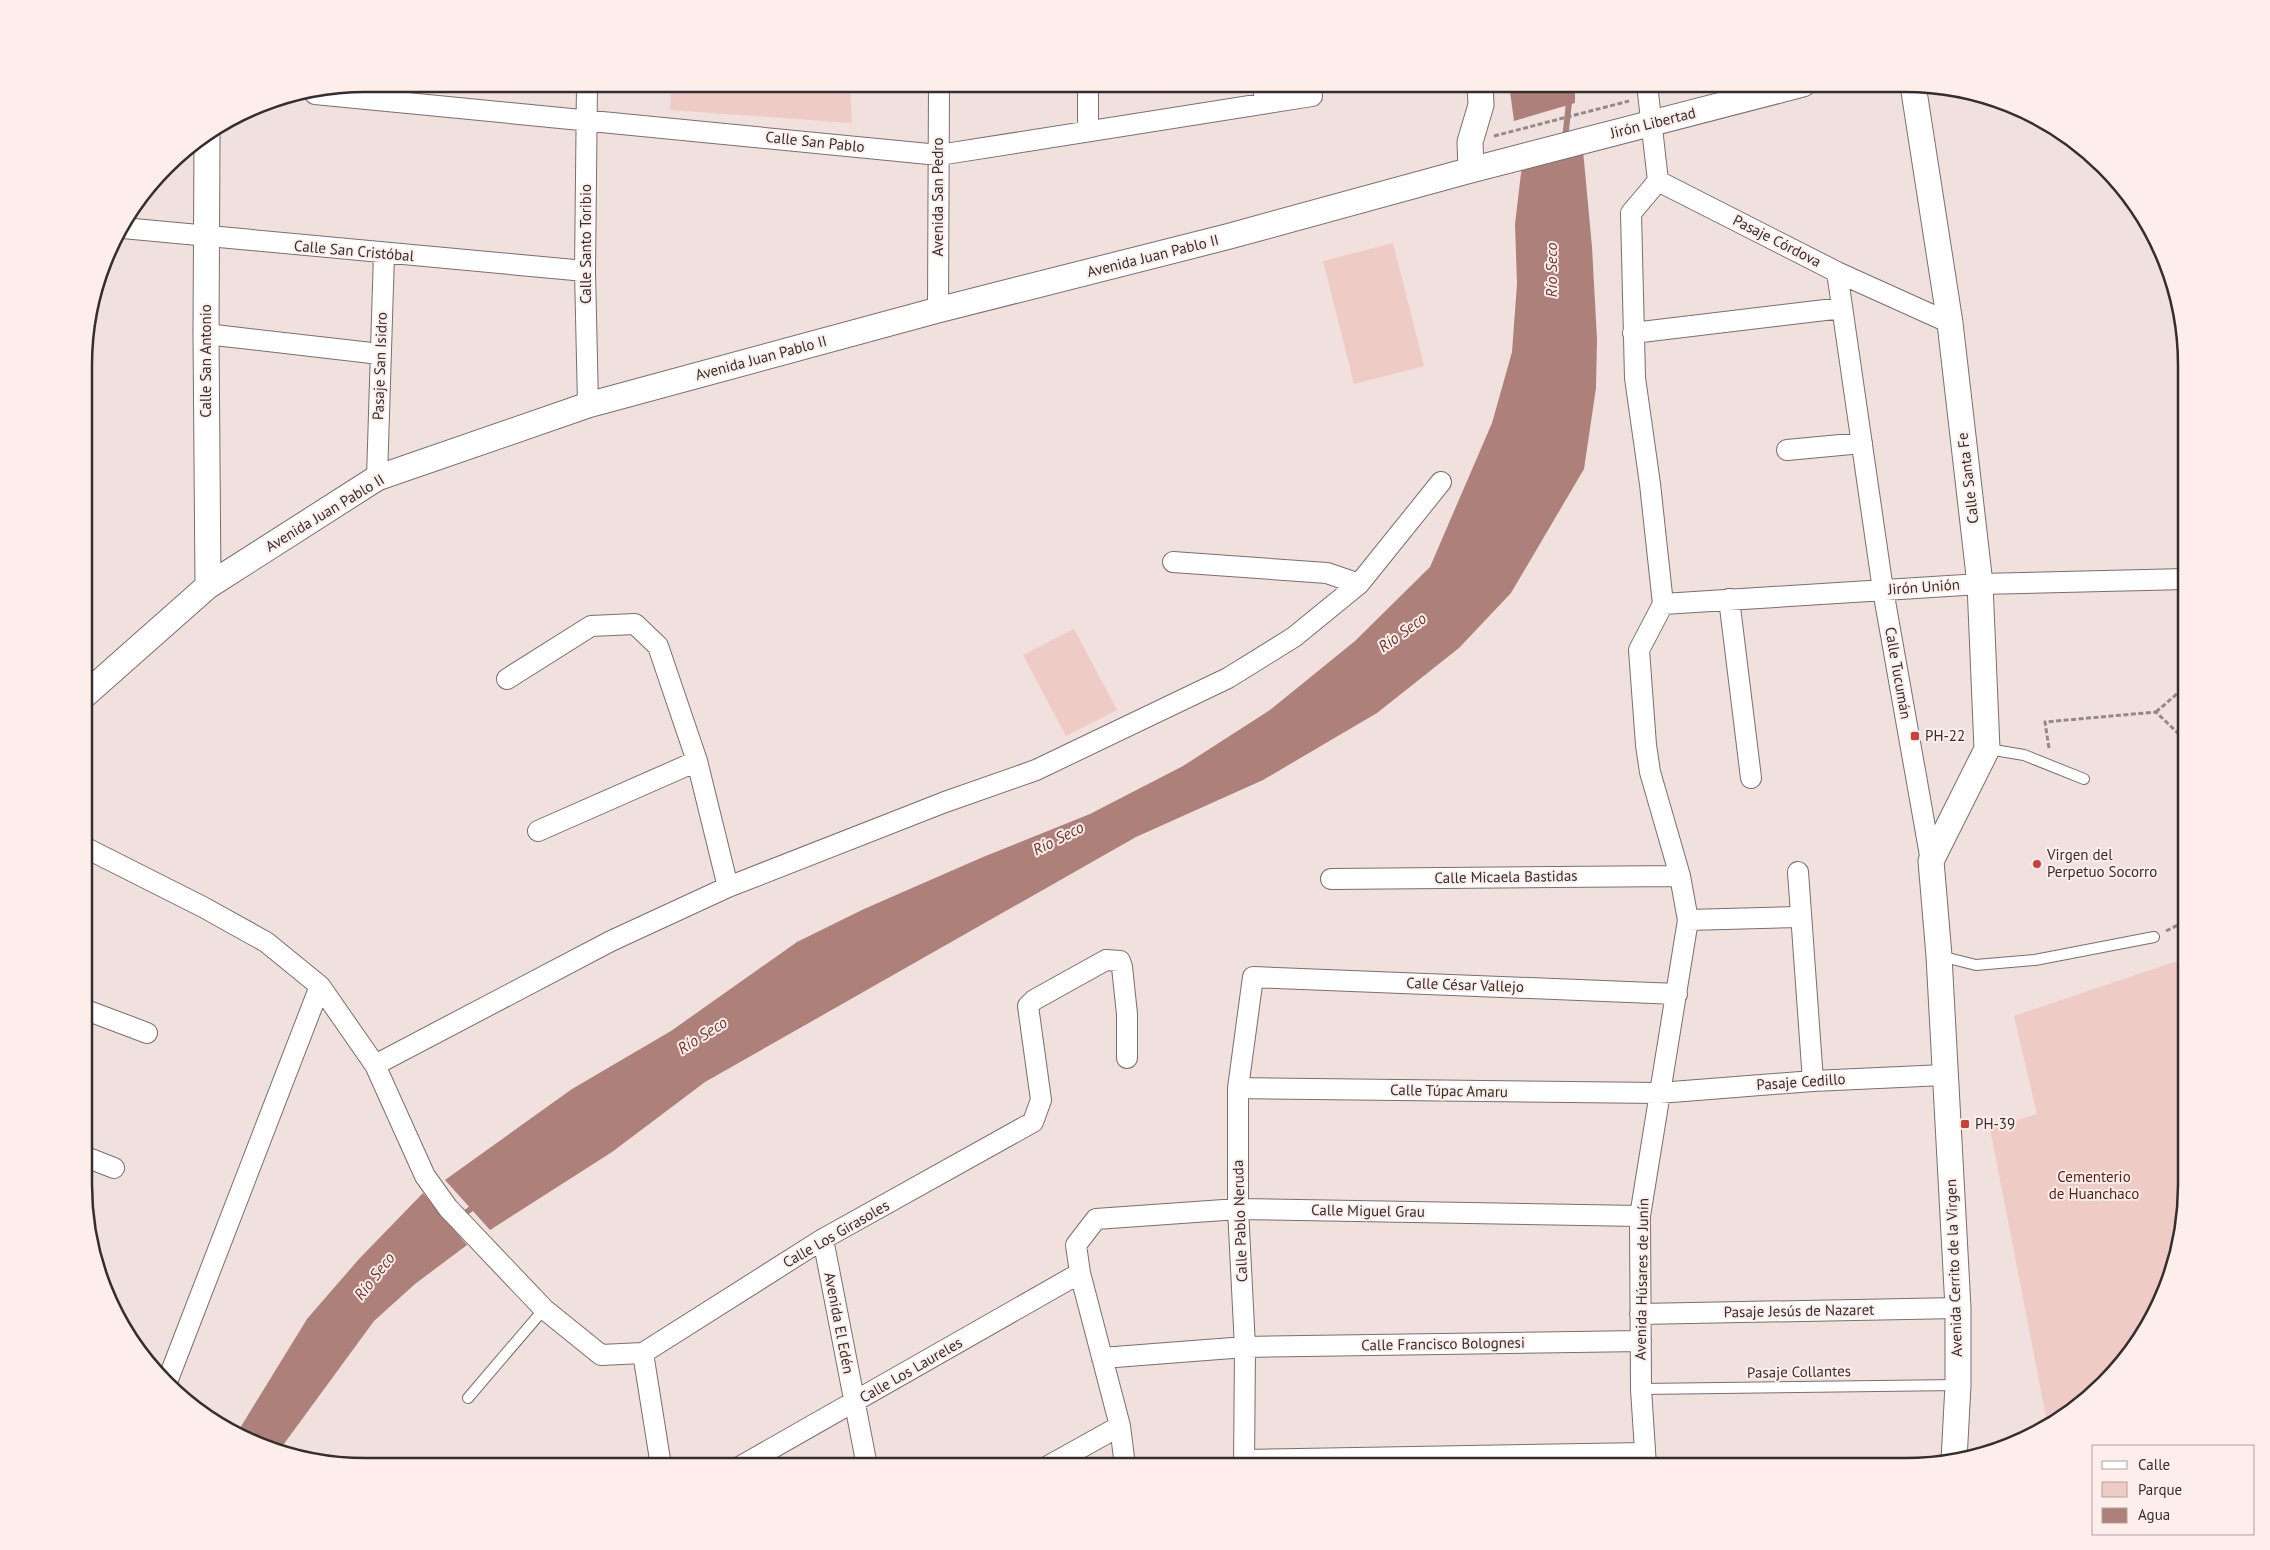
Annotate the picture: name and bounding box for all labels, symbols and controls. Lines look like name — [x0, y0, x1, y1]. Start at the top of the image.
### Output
street label: Jirón Libertad — [1607, 103, 1698, 143]
street label: Calle San Pablo — [765, 127, 866, 156]
street label: Avenida San Pedro — [928, 138, 947, 256]
street label: Calle Santo Toribio — [576, 184, 595, 304]
street label: Pasaje Córdova — [1730, 210, 1825, 271]
street label: Avenida Juan Pablo II — [1085, 230, 1221, 281]
street label: Calle San Cristóbal — [293, 236, 415, 265]
water label: Río Seco — [1541, 243, 1561, 297]
street label: Calle San Antonio — [196, 304, 215, 418]
street label: Pasaje San Isidro — [368, 312, 391, 420]
street label: Avenida Juan Pablo II — [693, 331, 829, 384]
street label: Calle Santa Fe — [1952, 431, 1983, 525]
street label: Avenida Juan Pablo II — [262, 470, 388, 556]
street label: Jirón Unión — [1886, 575, 1961, 599]
water label: Río Seco — [1374, 608, 1430, 656]
street label: Calle Tucumán — [1881, 625, 1916, 720]
place label: PH-22 — [1925, 726, 1965, 745]
marker: PH-22 — [1909, 730, 1921, 742]
water label: Río Seco — [1029, 817, 1087, 859]
place label: Virgen del Perpetuo Socorro — [2046, 845, 2157, 881]
marker: Virgen del Perpetuo Socorro — [2031, 858, 2043, 870]
street label: Calle Micaela Bastidas — [1434, 866, 1578, 887]
street label: Calle César Vallejo — [1406, 973, 1524, 996]
water label: Río Seco — [673, 1012, 731, 1058]
street label: Pasaje Cedillo — [1756, 1069, 1846, 1094]
street label: Calle Túpac Amaru — [1390, 1080, 1508, 1101]
place label: PH-39 — [1975, 1114, 2015, 1133]
marker: PH-39 — [1959, 1118, 1971, 1130]
street label: Calle Pablo Neruda — [1228, 1160, 1251, 1282]
park label: Cementerio de Huanchaco — [2049, 1167, 2139, 1203]
street label: Avenida Cerrito de la Virgen — [1941, 1179, 1966, 1357]
street label: Calle Los Girasoles — [779, 1195, 892, 1272]
street label: Avenida Húsares de Junín — [1631, 1198, 1652, 1360]
street label: Calle Miguel Grau — [1311, 1200, 1425, 1221]
water label: Río Seco — [349, 1248, 399, 1304]
street label: Avenida El Edén — [820, 1271, 859, 1375]
street label: Pasaje Jesús de Nazaret — [1724, 1300, 1874, 1321]
street label: Calle Los Laureles — [856, 1332, 965, 1407]
street label: Calle Francisco Bolognesi — [1361, 1333, 1525, 1354]
street label: Pasaje Collantes — [1747, 1361, 1851, 1382]
legend — [2092, 1445, 2255, 1535]
text: Calle — [2138, 1455, 2170, 1474]
text: Parque — [2138, 1480, 2182, 1499]
text: Agua — [2138, 1505, 2170, 1524]

